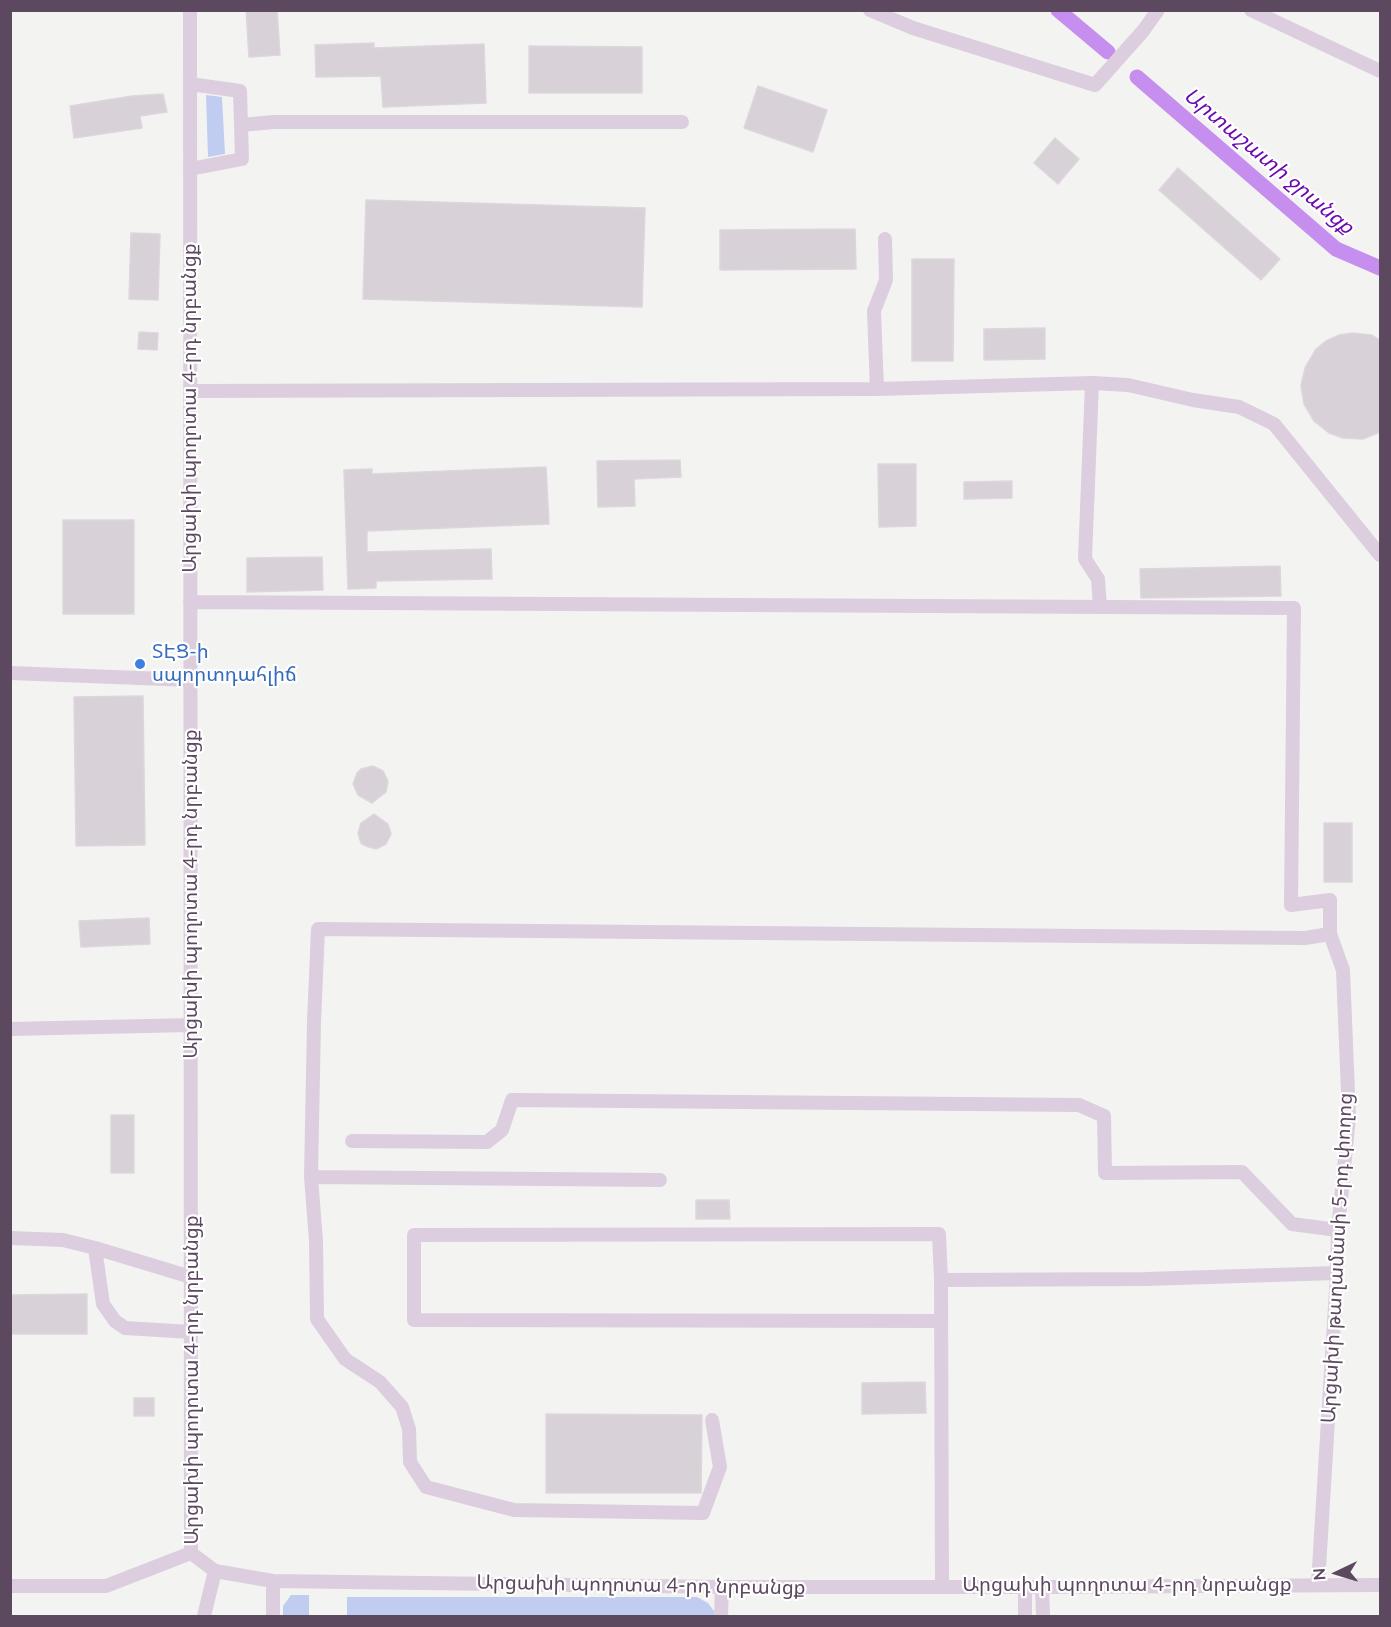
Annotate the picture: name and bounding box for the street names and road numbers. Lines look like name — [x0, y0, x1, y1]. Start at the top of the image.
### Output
street label: Արցախի պողոտա 4-րդ նրբանցք — [178, 243, 202, 573]
street label: Արցախի պողոտա 4-րդ նրբանցք — [179, 729, 203, 1059]
street label: Արցախի թաղամասի 5-րդ փողոց — [1316, 1092, 1358, 1424]
street label: Արցախի պողոտա 4-րդ նրբանցք — [180, 1215, 204, 1545]
street label: Արցախի պողոտա 4-րդ նրբանցք — [476, 1570, 806, 1600]
street label: Արցախի պողոտա 4-րդ նրբանցք — [962, 1573, 1292, 1597]

